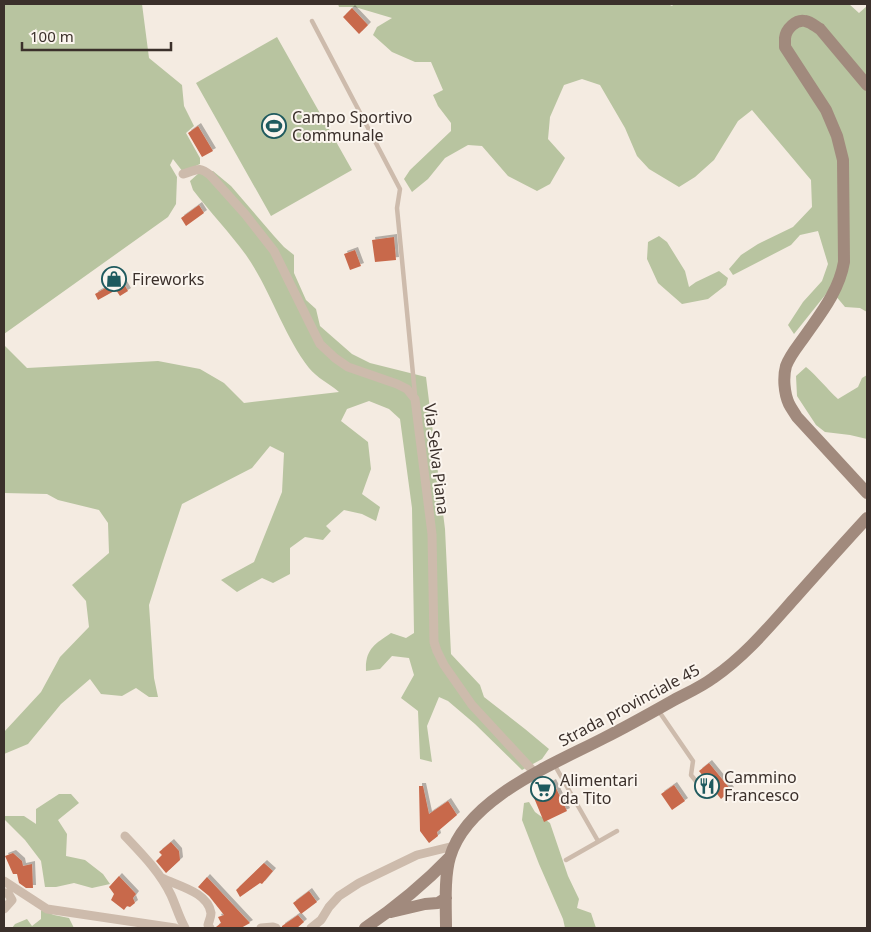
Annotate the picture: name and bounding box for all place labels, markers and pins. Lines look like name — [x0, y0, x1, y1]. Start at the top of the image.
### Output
place label: Campo Sportivo Communale — [292, 106, 412, 146]
sports icon: Campo Sportivo Communale — [261, 113, 287, 139]
shop icon: Fireworks — [101, 266, 127, 292]
place label: Fireworks — [132, 268, 205, 290]
place label: Cammino Francesco — [724, 766, 799, 806]
place label: Alimentari da Tito — [560, 769, 638, 809]
restaurant icon: Cammino Francesco — [694, 773, 720, 799]
supermarket icon: Alimentari da Tito — [530, 776, 556, 802]

